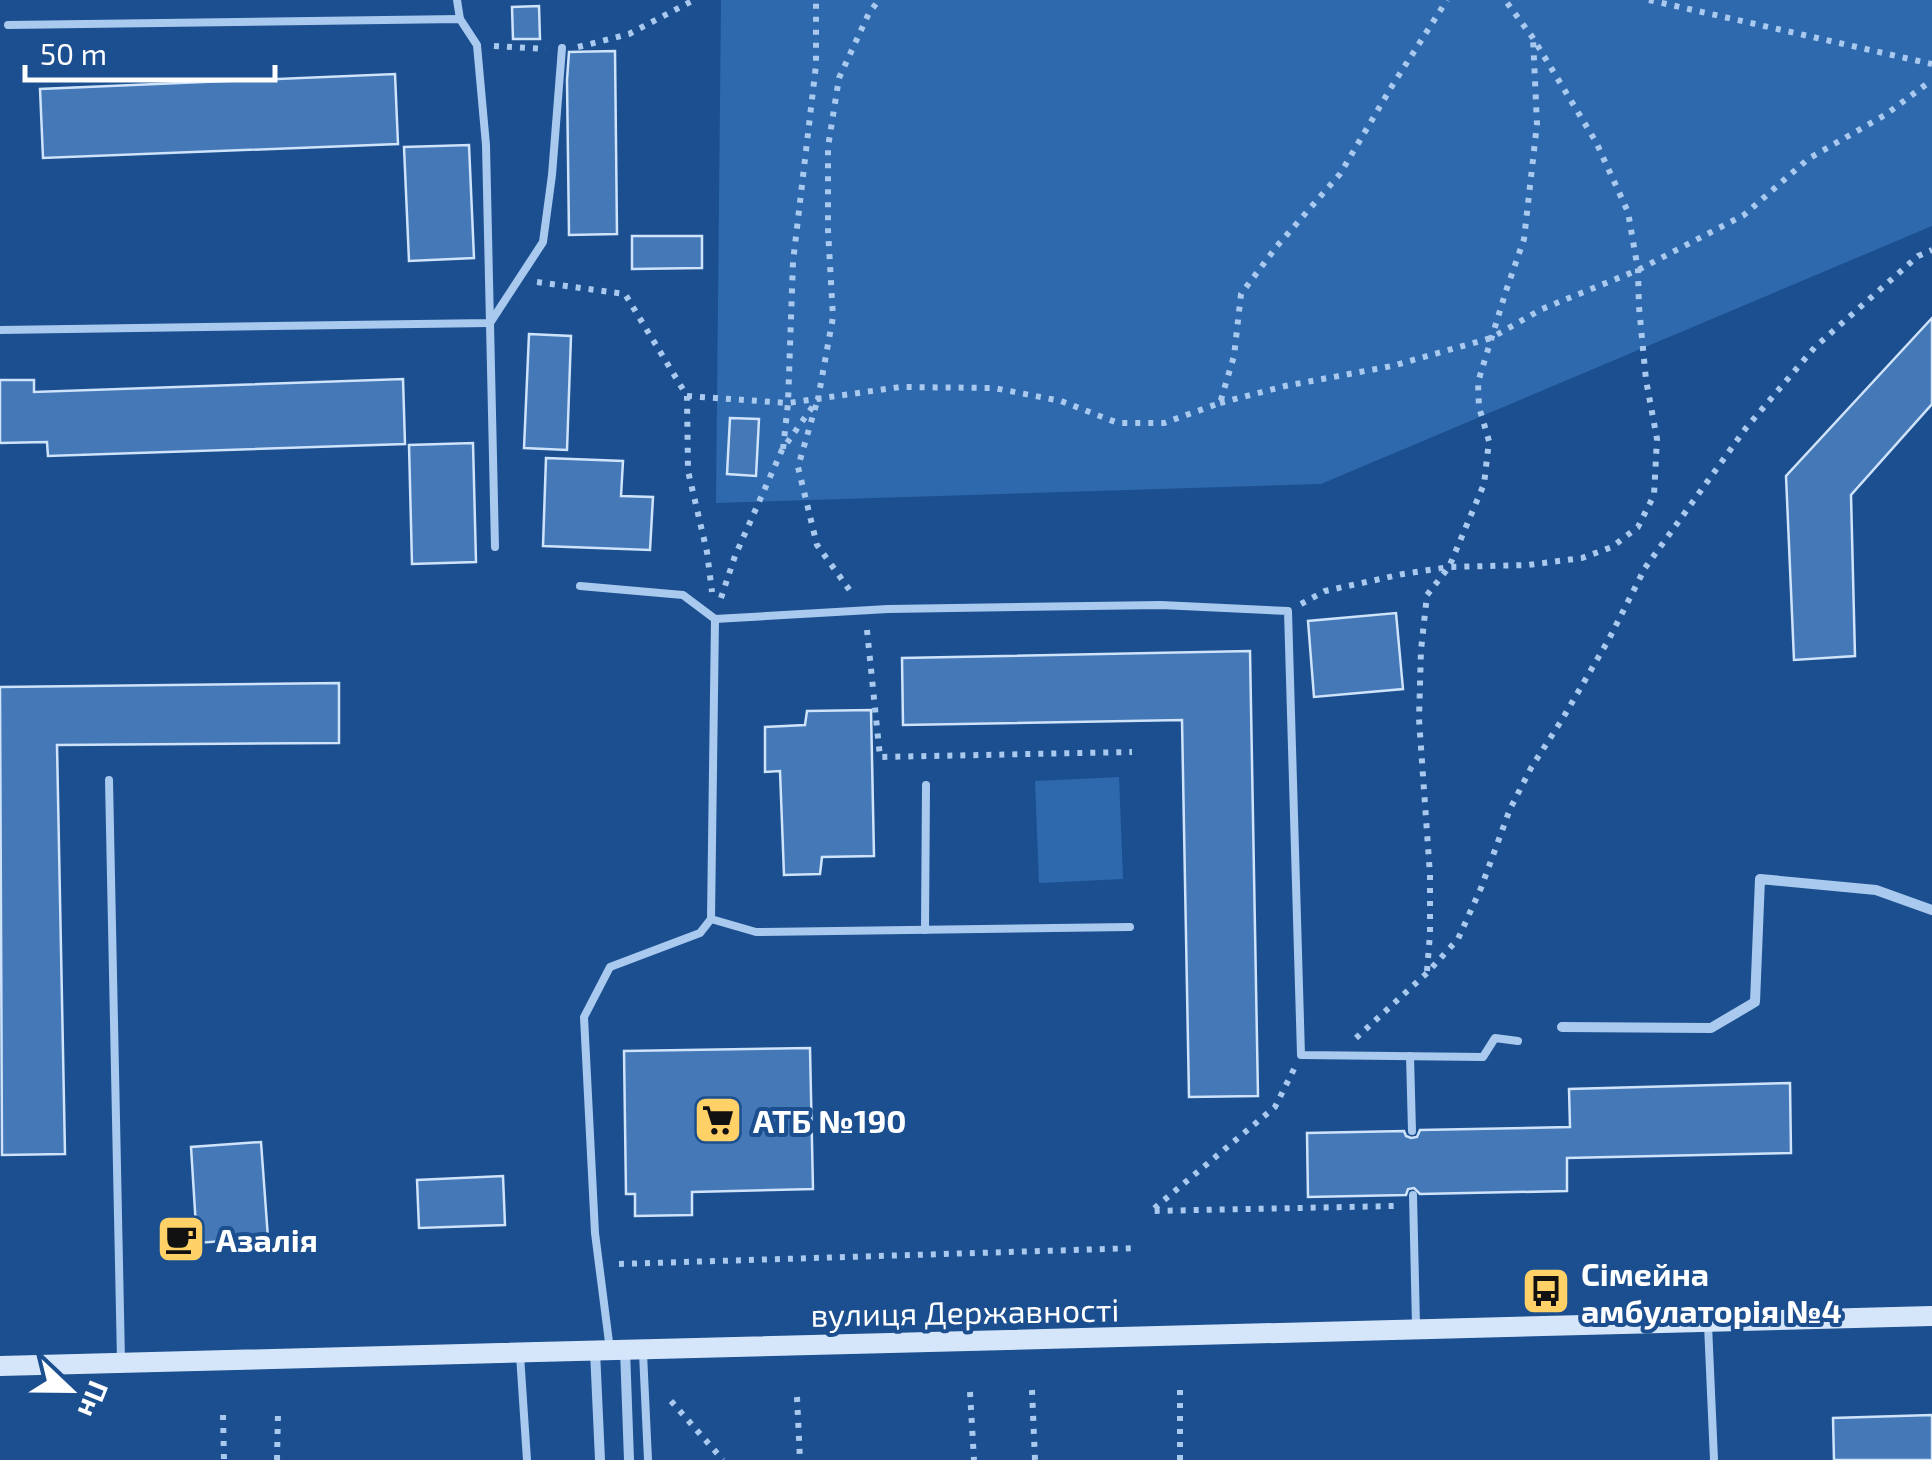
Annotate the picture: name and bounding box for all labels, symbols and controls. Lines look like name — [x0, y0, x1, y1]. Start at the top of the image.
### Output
scale bar — [25, 20, 275, 82]
text: 50 m — [40, 35, 107, 71]
supermarket icon: АТБ №190 — [692, 1094, 744, 1146]
place label: АТБ №190 — [753, 1101, 907, 1139]
cafe icon: Азалія — [155, 1213, 207, 1265]
place label: Азалія — [216, 1220, 318, 1258]
place label: Сімейна амбулаторія №4 — [1581, 1254, 1842, 1330]
bus stop icon: Сімейна амбулаторія №4 — [1520, 1265, 1572, 1317]
street label: вулиця Державності — [810, 1289, 1120, 1334]
north arrow — [20, 1340, 120, 1440]
text: Пн — [72, 1377, 117, 1423]

